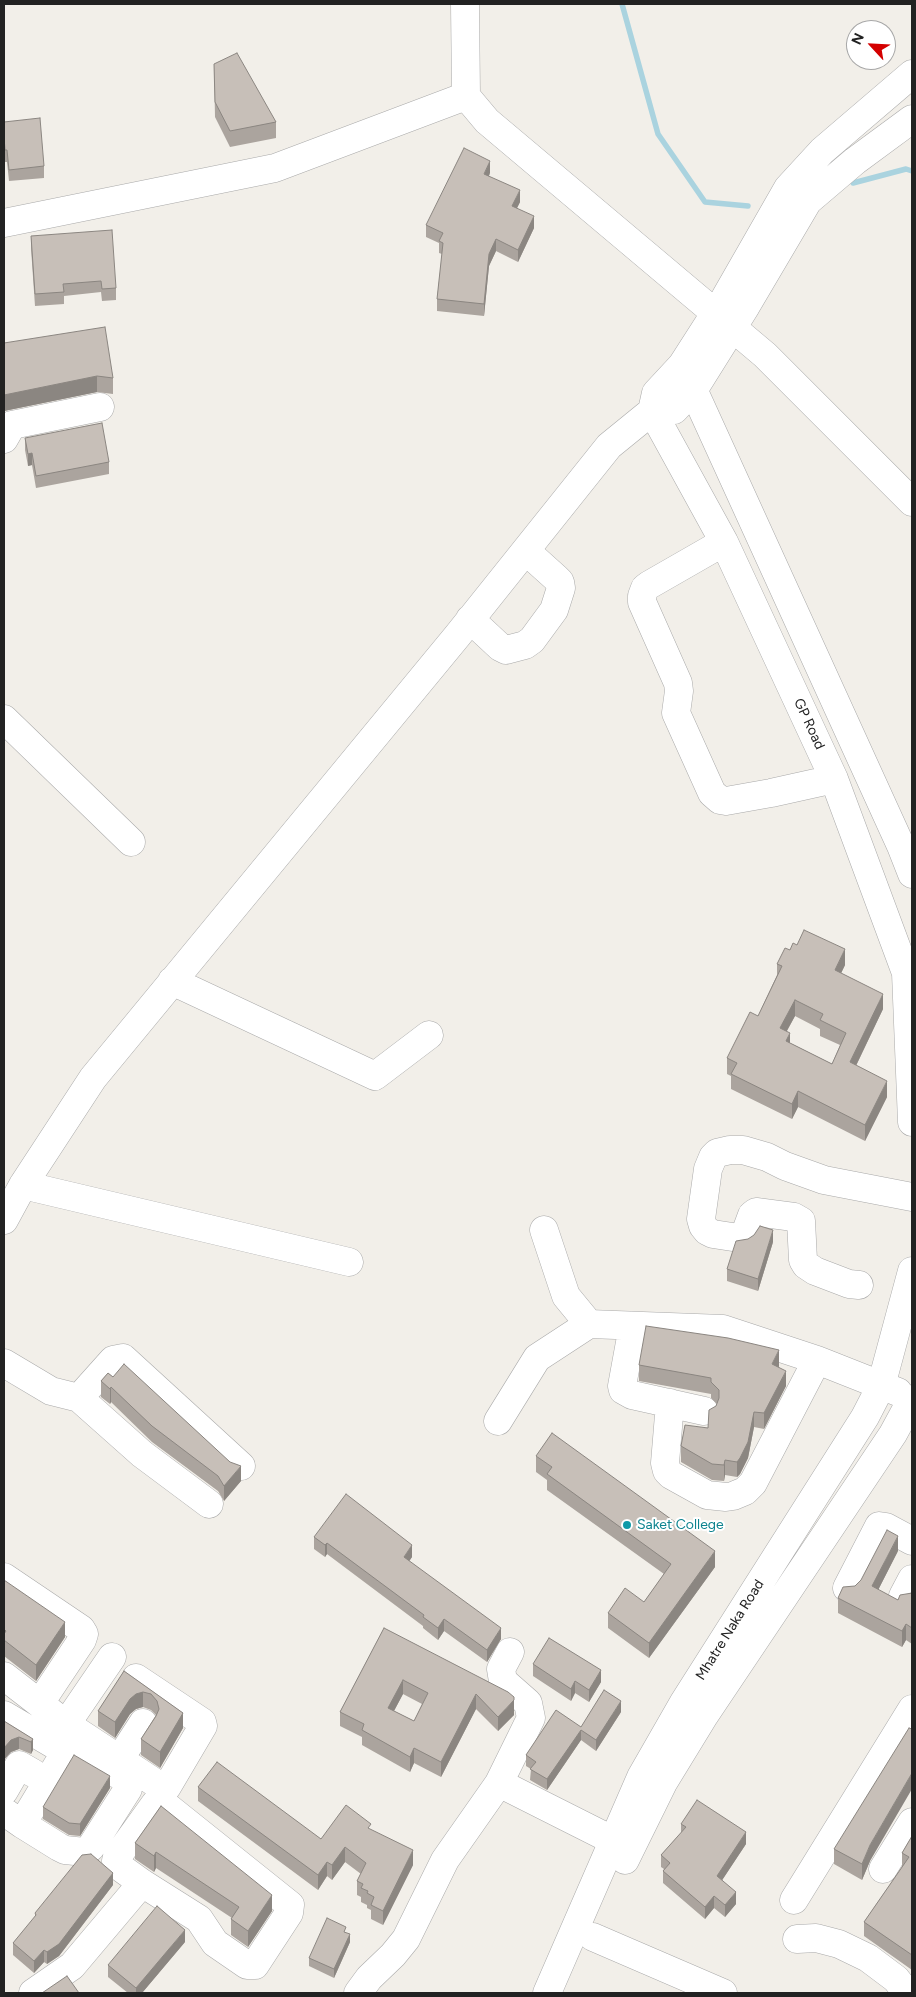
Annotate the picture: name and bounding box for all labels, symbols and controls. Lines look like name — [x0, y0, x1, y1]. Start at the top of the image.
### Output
north arrow — [846, 20, 896, 70]
text: N — [848, 30, 868, 47]
street label: GP Road — [790, 696, 828, 752]
place label: Saket College — [637, 1517, 724, 1533]
marker: Saket College — [621, 1519, 633, 1531]
street label: Mhatre Naka Road — [692, 1577, 768, 1683]

